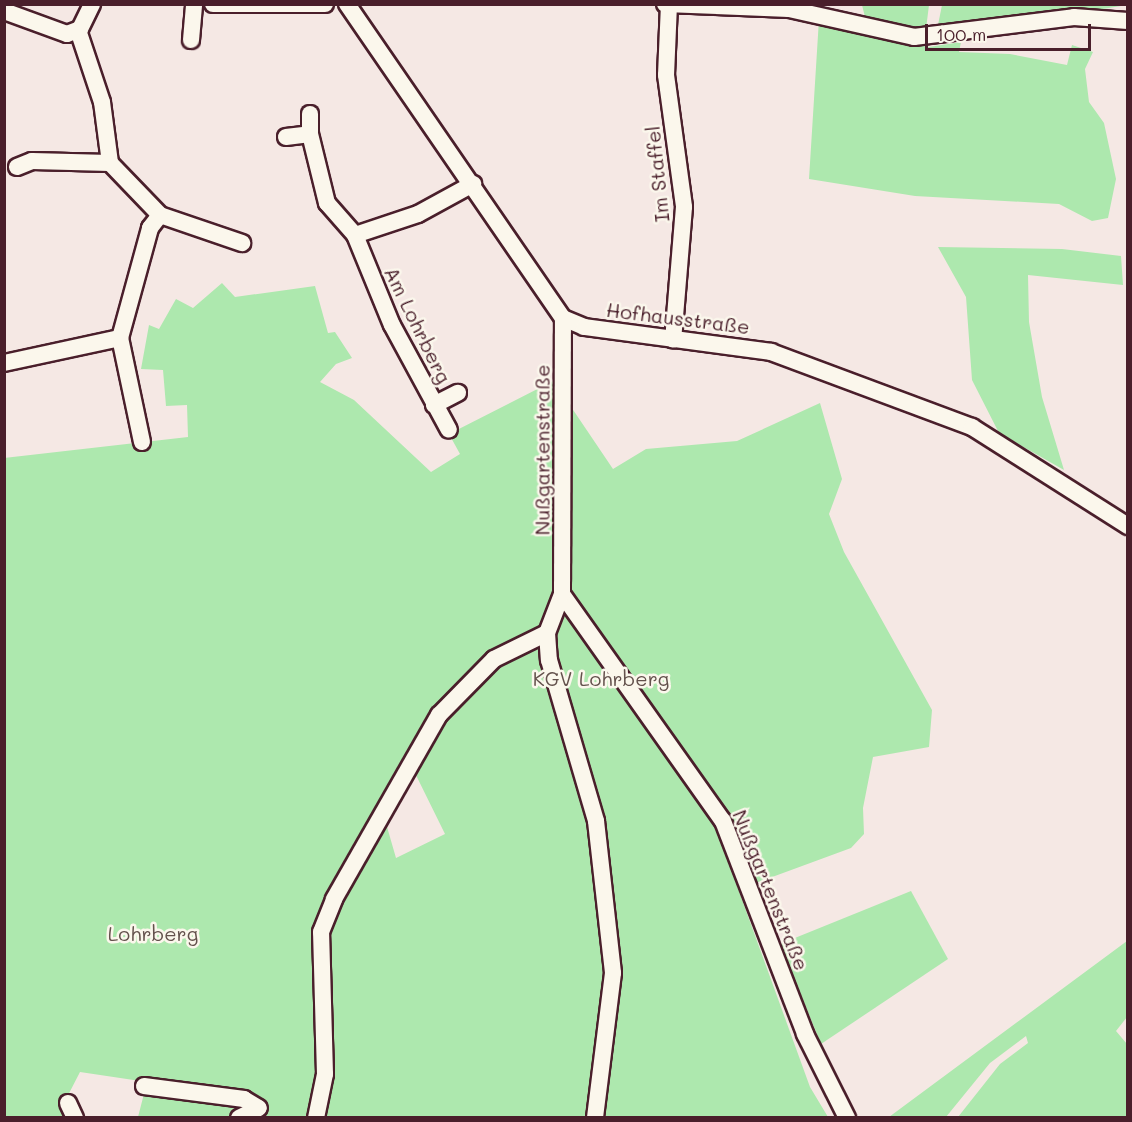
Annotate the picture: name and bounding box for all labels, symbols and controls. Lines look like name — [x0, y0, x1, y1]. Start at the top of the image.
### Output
scale bar — [928, 12, 1094, 50]
text: 100 m — [936, 22, 986, 46]
street label: Im Staffel — [640, 125, 674, 223]
street label: Am Lohrberg — [379, 263, 457, 387]
street label: Hofhausstraße — [605, 297, 751, 339]
street label: Nußgartenstraße — [530, 365, 554, 535]
park label: KGV Lohrberg — [533, 666, 669, 690]
street label: Nußgartenstraße — [728, 806, 814, 974]
park label: Lohrberg — [108, 921, 198, 945]

